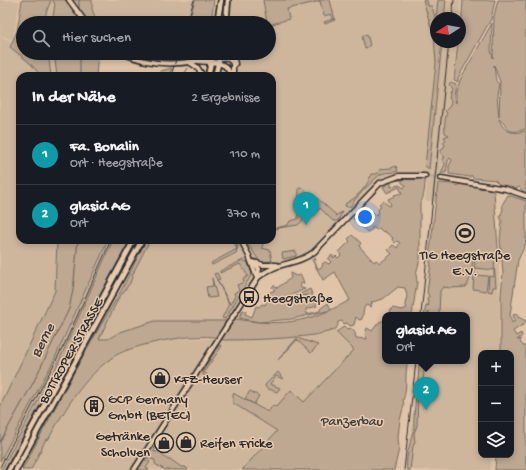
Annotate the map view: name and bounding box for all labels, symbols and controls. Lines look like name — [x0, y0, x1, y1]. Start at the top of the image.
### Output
north arrow — [430, 12, 466, 48]
search box — [16, 16, 276, 60]
icon: search — [30, 27, 52, 49]
text: Hier suchen — [62, 29, 131, 47]
text: In der Nähe — [32, 88, 115, 108]
text: 2 Ergebnisse — [192, 91, 260, 106]
text: Fa. Bonalin — [70, 138, 139, 156]
text: 1 — [42, 147, 48, 162]
text: 110 m — [230, 147, 260, 162]
text: Ort · Heegstraße — [70, 156, 163, 171]
pin: 1 — [293, 192, 319, 225]
text: glasid AG — [70, 198, 130, 216]
text: 2 — [42, 207, 48, 222]
text: 370 m — [227, 207, 260, 222]
your location — [355, 207, 375, 227]
text: Ort — [70, 216, 88, 231]
sports icon: TIG Heegstraße E.V. — [454, 222, 476, 244]
place label: TIG Heegstraße E.V. — [419, 248, 511, 281]
bus stop icon: Heegstraße — [238, 286, 260, 308]
place label: Heegstraße — [263, 291, 334, 308]
street label: BOTTROPER STRASSE — [36, 294, 109, 408]
popup — [382, 312, 470, 364]
water label: Berne — [28, 320, 60, 361]
text: glasid AG — [396, 322, 456, 340]
text: Ort — [396, 340, 414, 355]
map controls — [478, 350, 514, 458]
button: + — [478, 350, 514, 386]
shop icon: KFZ-Heuser — [149, 367, 171, 389]
place label: KFZ-Heuser — [174, 372, 243, 389]
pin: 2 — [413, 377, 439, 410]
button: − — [478, 386, 514, 422]
place label: GCP Germany GmbH (BETEC) — [108, 392, 191, 425]
building icon: GCP Germany GmbH (BETEC) — [83, 395, 105, 417]
park label: Panzerbau — [320, 414, 384, 431]
button: layers — [478, 422, 514, 458]
place label: Getränke Scholven — [95, 429, 151, 462]
shop icon: Reifen Fricke — [175, 431, 197, 453]
shop icon: Getränke Scholven — [153, 432, 175, 454]
place label: Reifen Fricke — [200, 436, 273, 453]

